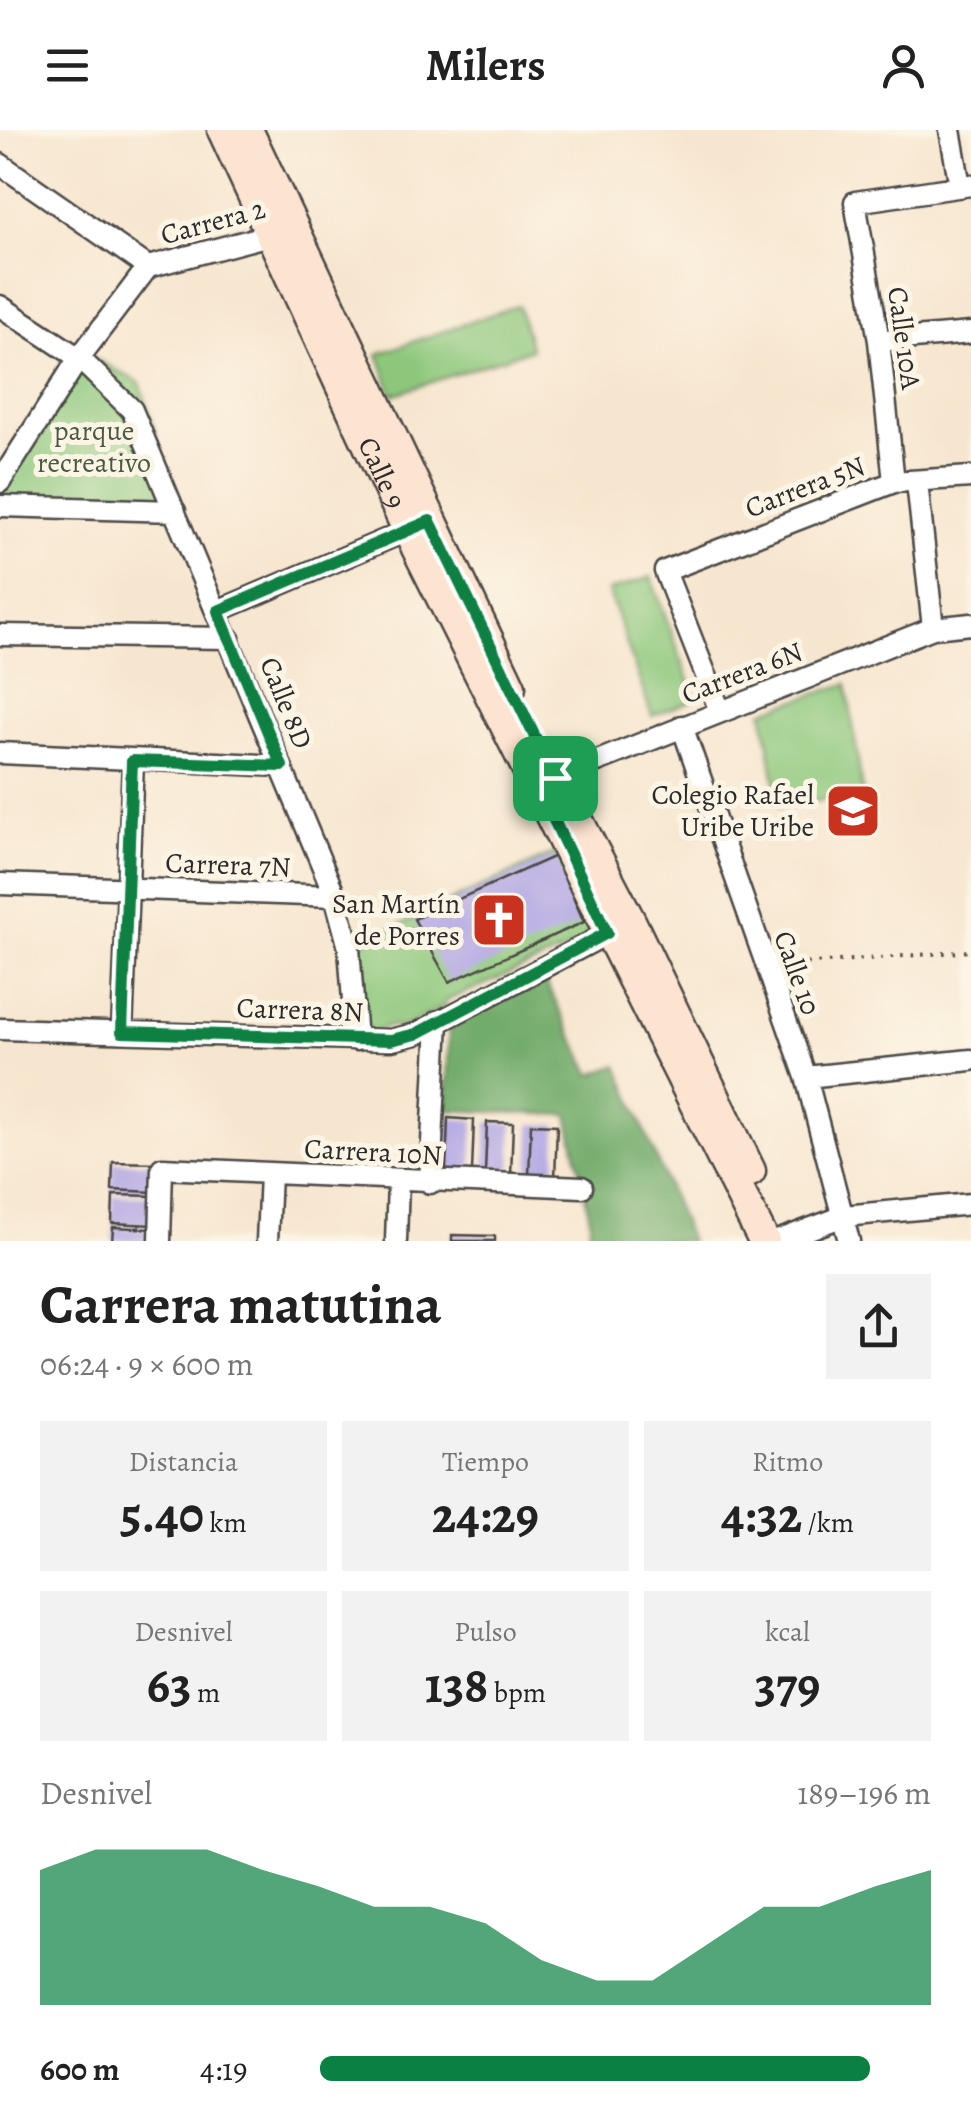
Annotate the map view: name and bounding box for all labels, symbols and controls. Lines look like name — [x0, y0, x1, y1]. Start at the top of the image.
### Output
text: Milers — [425, 34, 546, 96]
icon: menu — [40, 38, 95, 93]
icon: person — [876, 38, 931, 93]
street label: Carrera 2 — [157, 190, 269, 254]
street label: Calle 10A — [878, 284, 930, 392]
park label: parque recreativo — [37, 412, 151, 482]
street label: Calle 9 — [349, 431, 415, 515]
street label: Carrera 5N — [740, 447, 870, 527]
street label: Carrera 6N — [676, 633, 808, 713]
street label: Calle 8D — [250, 652, 322, 754]
pin — [513, 736, 598, 821]
icon: arrive — [528, 751, 583, 806]
place label: Colegio Rafael Uribe Uribe — [652, 776, 814, 846]
school or university icon: Colegio Rafael Uribe Uribe — [823, 781, 883, 841]
street label: Carrera 7N — [165, 844, 291, 886]
place label: San Martín de Porres — [332, 885, 460, 955]
church icon: San Martín de Porres — [469, 890, 529, 950]
street label: Calle 10 — [764, 926, 830, 1020]
street label: Carrera 8N — [236, 989, 364, 1031]
street label: Carrera 10N — [303, 1129, 443, 1175]
text: Carrera matutina — [40, 1267, 441, 1342]
button: share — [826, 1274, 931, 1379]
text: 06:24 · 9 × 600 m — [40, 1342, 253, 1386]
text: Distancia — [129, 1443, 238, 1481]
text: Tiempo — [442, 1443, 529, 1481]
text: Ritmo — [752, 1443, 823, 1481]
text: 5.40 — [120, 1481, 204, 1549]
text: 24:29 — [432, 1481, 539, 1549]
text: 4:32 — [721, 1481, 802, 1549]
text: km — [204, 1504, 247, 1542]
text: /km — [802, 1504, 854, 1542]
text: Desnivel — [134, 1613, 233, 1651]
text: Pulso — [454, 1613, 517, 1651]
text: kcal — [765, 1613, 810, 1651]
text: 63 — [147, 1651, 192, 1719]
text: 138 — [425, 1651, 488, 1719]
text: 379 — [755, 1651, 821, 1719]
text: m — [192, 1674, 220, 1712]
text: bpm — [488, 1674, 546, 1712]
text: Desnivel — [40, 1771, 152, 1815]
text: 189–196 m — [797, 1771, 931, 1815]
text: 600 m — [40, 2047, 120, 2091]
text: 4:19 — [200, 2047, 248, 2091]

